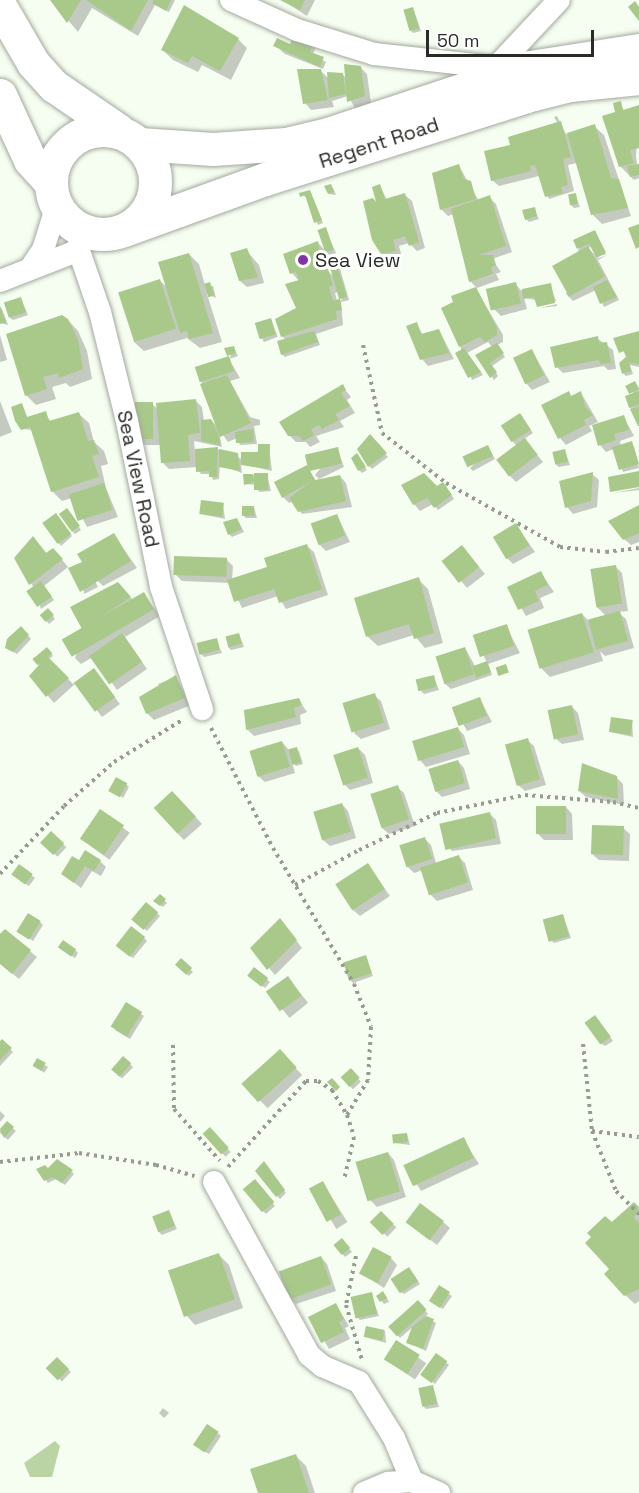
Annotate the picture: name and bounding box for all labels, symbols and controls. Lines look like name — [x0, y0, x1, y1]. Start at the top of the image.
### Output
scale bar — [429, 18, 597, 56]
text: 50 m — [437, 29, 479, 52]
street label: Regent Road — [316, 112, 442, 174]
place label: Sea View — [315, 248, 401, 272]
marker: Sea View — [296, 253, 310, 267]
street label: Sea View Road — [112, 408, 164, 550]

